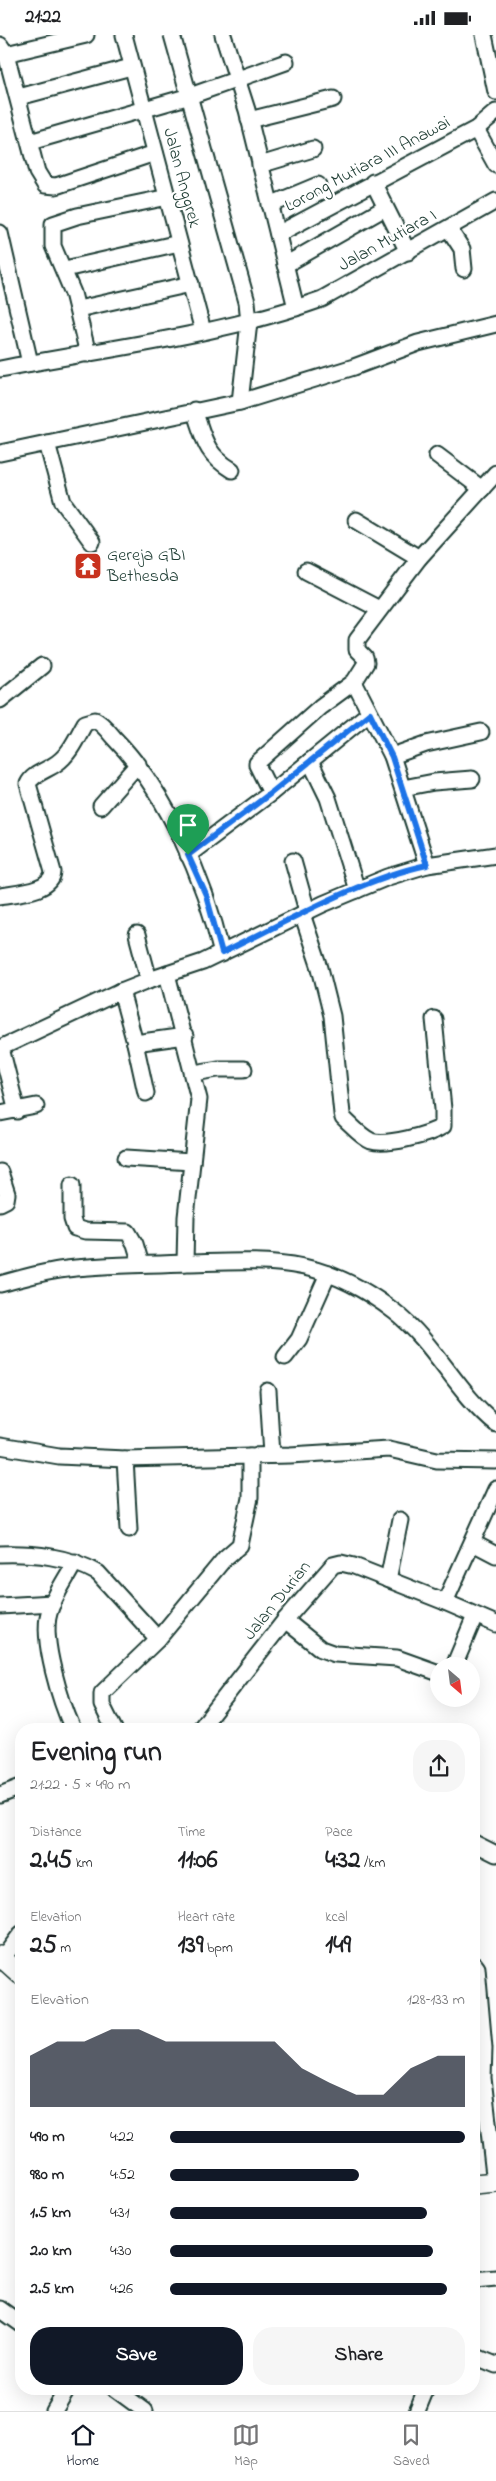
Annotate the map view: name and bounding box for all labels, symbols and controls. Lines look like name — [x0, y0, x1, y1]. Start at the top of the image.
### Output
text: 21:22 — [25, 4, 61, 31]
street label: Lorong Mutiara III Anawai — [281, 110, 456, 221]
street label: Jalan Anggrek — [154, 125, 207, 231]
street label: Jalan Mutiara I — [334, 203, 442, 279]
place label: Gereja GBI Bethesda — [106, 543, 185, 590]
temple icon: Gereja GBI Bethesda — [73, 551, 103, 581]
pin — [167, 804, 209, 855]
icon: arrive — [174, 811, 202, 839]
street label: Jalan Durian — [238, 1556, 318, 1646]
north arrow — [430, 1657, 480, 1707]
map controls — [430, 1657, 480, 1707]
text: Evening run — [30, 1733, 162, 1774]
button: share — [413, 1740, 465, 1792]
text: 21:22 · 5 × 490 m — [30, 1773, 130, 1797]
text: Distance — [30, 1822, 82, 1843]
text: Time — [178, 1822, 205, 1843]
text: Pace — [325, 1822, 353, 1843]
text: 2.45 — [30, 1843, 72, 1879]
text: 11:06 — [178, 1843, 217, 1879]
text: 4:32 — [325, 1843, 361, 1879]
text: km — [72, 1853, 93, 1874]
text: /km — [361, 1853, 385, 1874]
text: Elevation — [30, 1907, 81, 1928]
text: Heart rate — [178, 1907, 235, 1928]
text: kcal — [325, 1907, 348, 1928]
text: 25 — [30, 1928, 57, 1964]
text: 139 — [178, 1928, 203, 1964]
text: 149 — [325, 1928, 351, 1964]
text: m — [57, 1938, 71, 1959]
text: bpm — [203, 1938, 233, 1959]
text: Elevation — [30, 1988, 89, 2012]
text: 128–133 m — [407, 1988, 465, 2012]
text: 490 m — [30, 2125, 65, 2149]
text: 4:22 — [110, 2125, 134, 2149]
text: 980 m — [30, 2163, 64, 2187]
text: 4:52 — [110, 2163, 135, 2187]
text: 1.5 km — [30, 2201, 71, 2225]
text: 4:31 — [110, 2201, 130, 2225]
text: 2.0 km — [30, 2239, 72, 2263]
text: 4:30 — [110, 2239, 131, 2263]
text: 2.5 km — [30, 2277, 74, 2301]
text: 4:26 — [110, 2277, 133, 2301]
button: Save — [30, 2327, 243, 2385]
button: Share — [253, 2327, 465, 2385]
tab: Home — [66, 2421, 99, 2472]
tab: Map — [232, 2421, 260, 2472]
tab: Saved — [393, 2421, 430, 2472]

